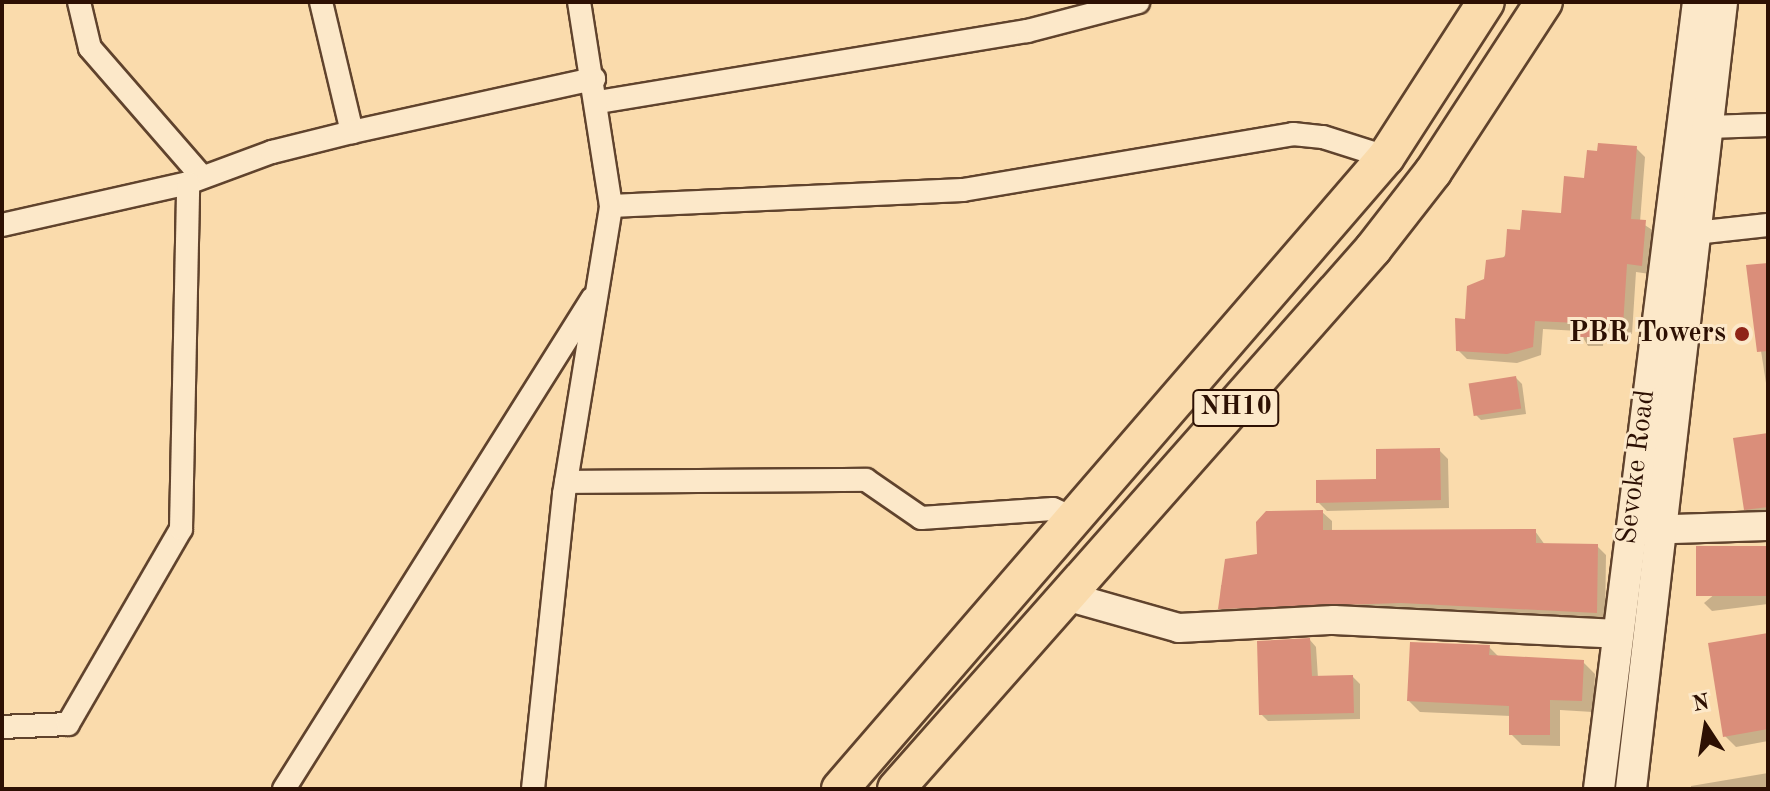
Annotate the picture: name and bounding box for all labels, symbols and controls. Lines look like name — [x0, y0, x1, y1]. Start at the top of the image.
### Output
place label: PBR Towers — [1569, 317, 1726, 351]
marker: PBR Towers — [1733, 325, 1751, 343]
road number: NH10 — [1192, 386, 1280, 430]
street label: Sevoke Road — [1611, 388, 1663, 546]
north arrow — [1666, 687, 1746, 767]
text: N — [1691, 691, 1712, 716]

